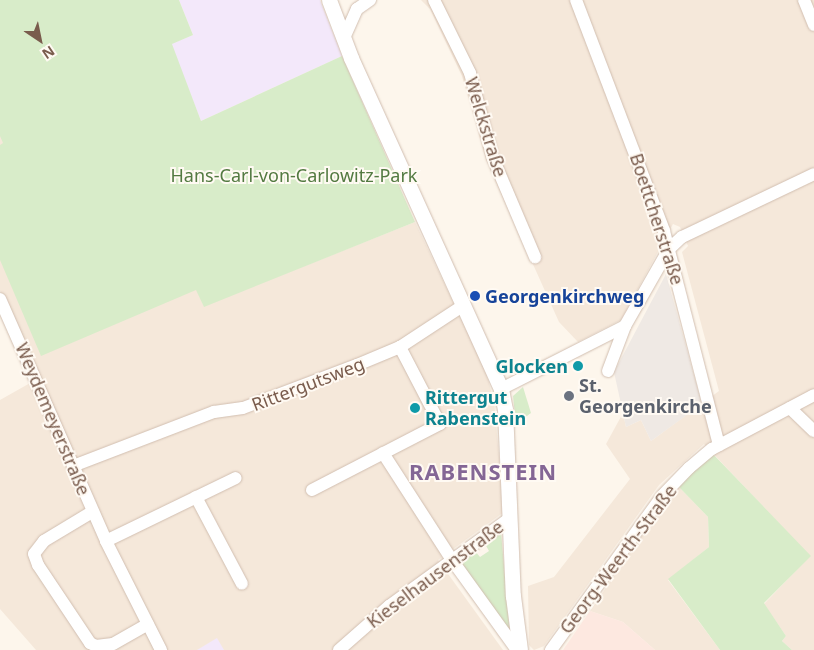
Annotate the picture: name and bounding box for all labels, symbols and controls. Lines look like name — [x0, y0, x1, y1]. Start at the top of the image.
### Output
north arrow — [15, 15, 65, 65]
text: N — [39, 42, 59, 64]
street label: Welckstraße — [461, 74, 511, 180]
street label: Boettcherstraße — [626, 151, 688, 287]
park label: Hans-Carl-von-Carlowitz-Park — [171, 164, 417, 186]
place label: Georgenkirchweg — [485, 285, 644, 307]
marker: Georgenkirchweg — [469, 290, 481, 302]
street label: Weydemeyerstraße — [11, 339, 95, 499]
street label: Rittergutsweg — [249, 353, 367, 415]
place label: Glocken — [495, 355, 568, 377]
marker: Glocken — [572, 360, 584, 372]
place label: St. Georgenkirche — [579, 375, 712, 418]
place label: Rittergut Rabenstein — [425, 387, 526, 429]
marker: St. Georgenkirche — [563, 390, 575, 402]
marker: Rittergut Rabenstein — [409, 402, 421, 414]
district label: RABENSTEIN — [408, 459, 558, 485]
street label: Georg-Weerth-Straße — [555, 480, 681, 638]
street label: Kieselhausenstraße — [362, 516, 508, 632]

